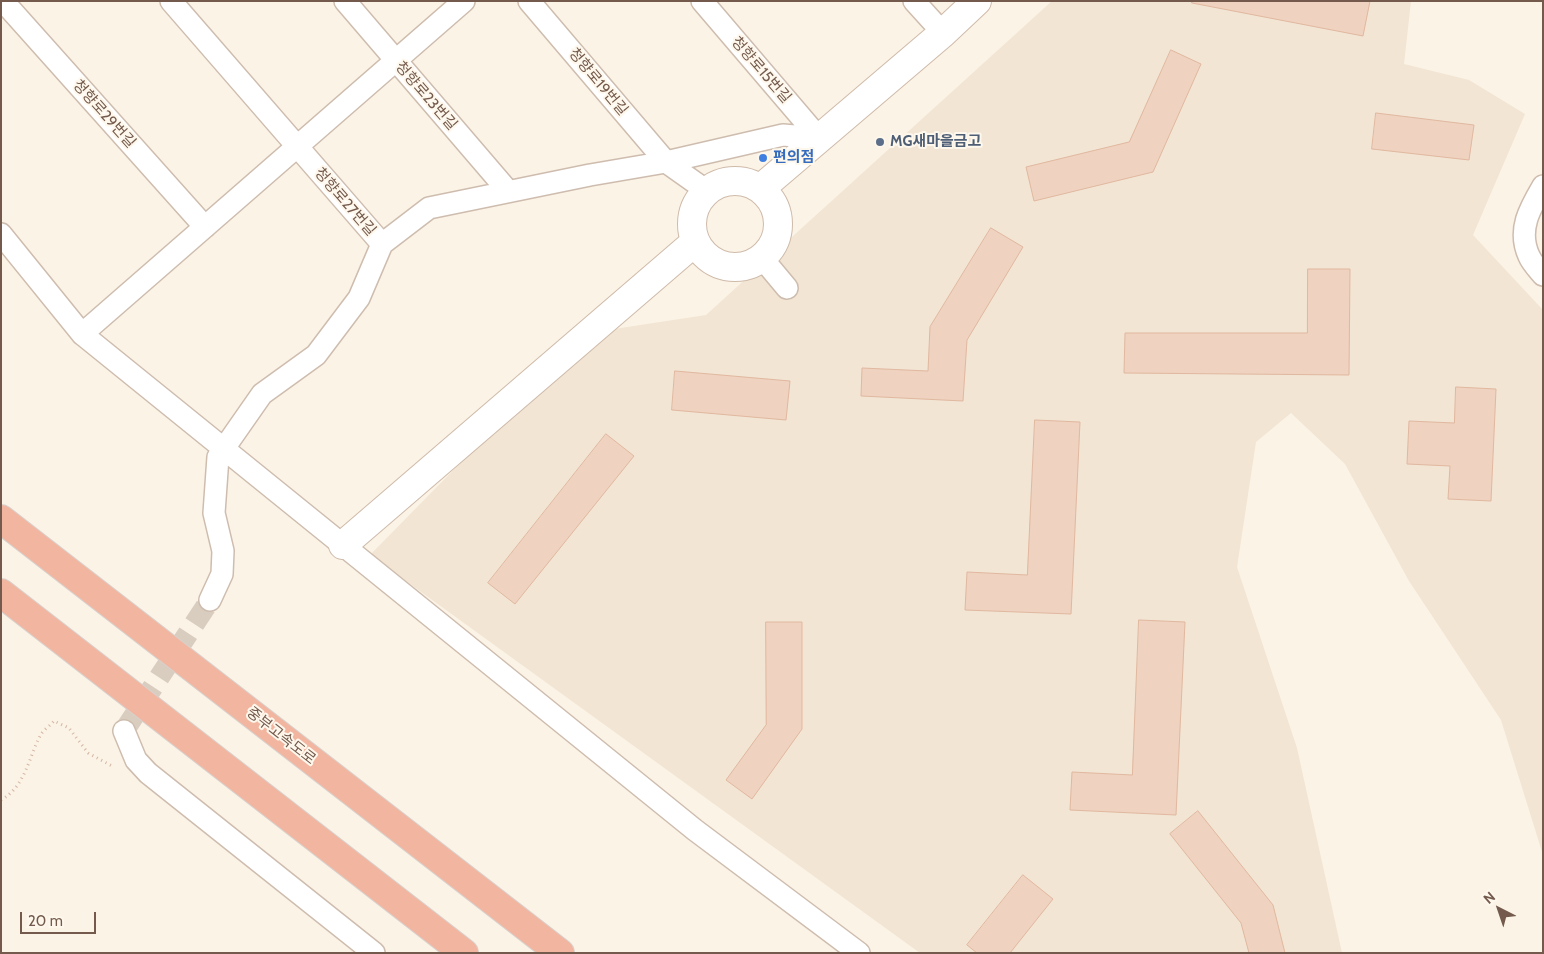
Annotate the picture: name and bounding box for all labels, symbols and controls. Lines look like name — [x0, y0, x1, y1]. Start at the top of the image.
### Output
street label: 청향로15번길 — [727, 33, 795, 107]
street label: 청향로19번길 — [565, 45, 631, 119]
street label: 청향로23번길 — [391, 58, 461, 134]
street label: 청향로29번길 — [69, 76, 139, 152]
place label: MG새마을금고 — [890, 133, 981, 151]
marker: MG새마을금고 — [874, 136, 886, 148]
place label: 편의점 — [773, 149, 814, 167]
marker: 편의점 — [757, 152, 769, 164]
street label: 청향로27번길 — [311, 164, 379, 240]
street label: 중부고속도로 — [243, 703, 319, 769]
north arrow — [1474, 884, 1524, 934]
text: N — [1480, 888, 1499, 908]
scale bar — [22, 902, 99, 934]
text: 20 m — [28, 912, 63, 930]

